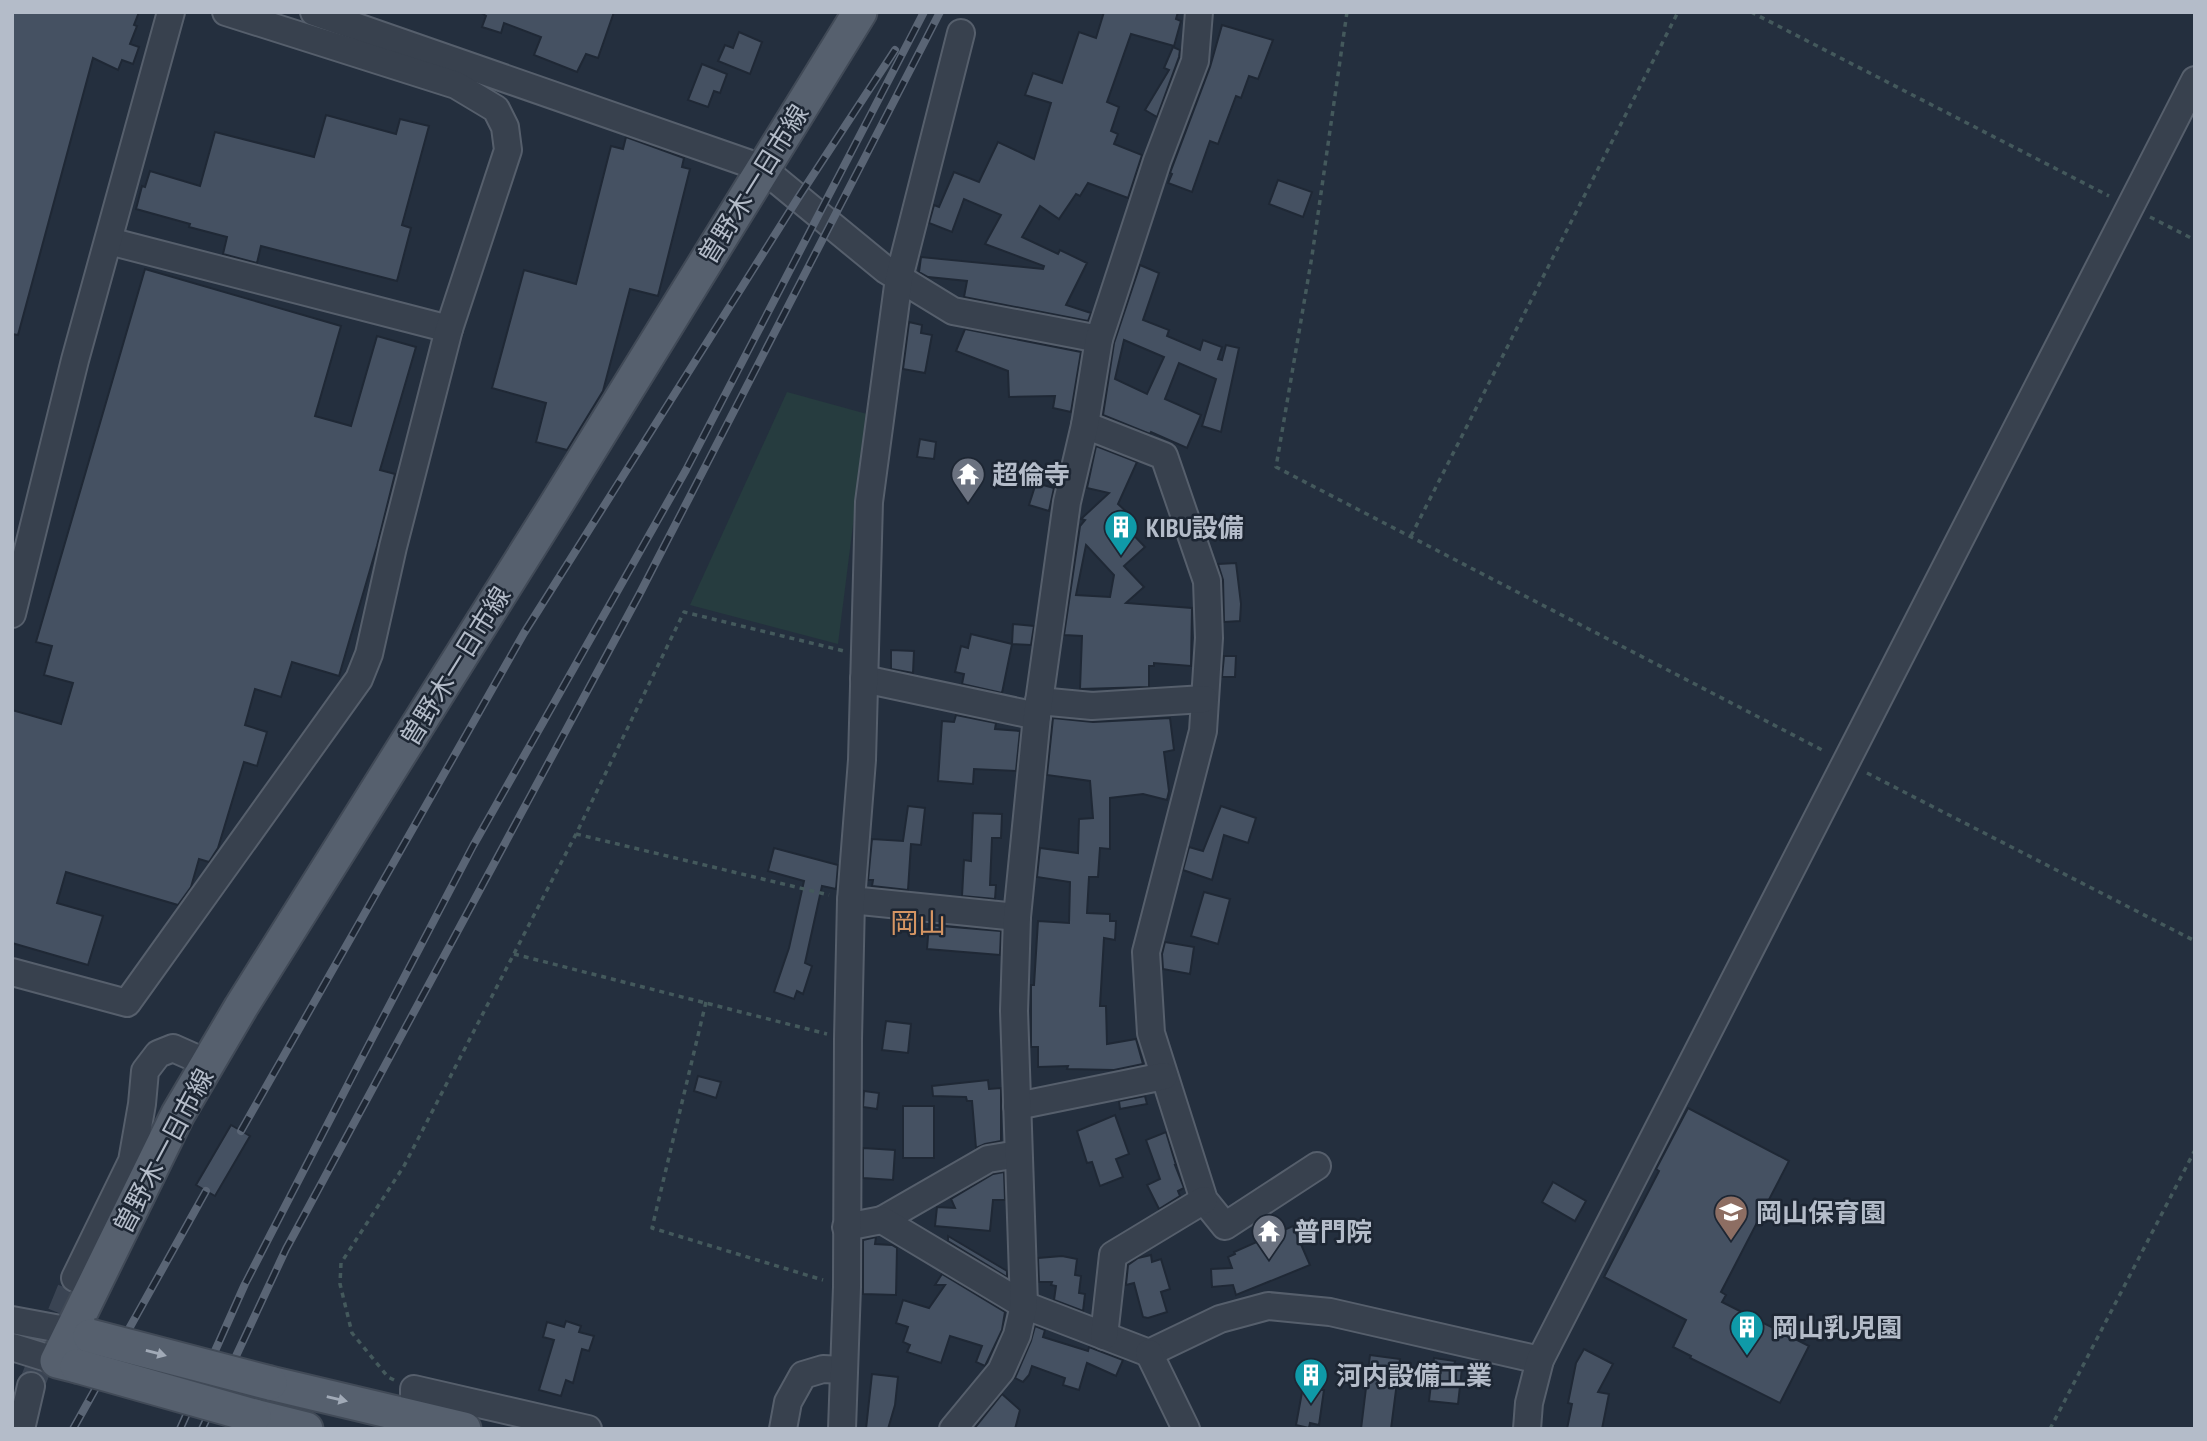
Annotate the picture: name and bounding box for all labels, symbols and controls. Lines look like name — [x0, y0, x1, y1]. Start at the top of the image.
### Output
street label: 曽野木一日市線 — [691, 98, 815, 270]
temple icon: 超倫寺 — [949, 455, 987, 504]
place label: 超倫寺 — [992, 458, 1070, 491]
building icon: KIBU設備 — [1102, 508, 1140, 557]
place label: KIBU設備 — [1146, 511, 1244, 544]
street label: 曽野木一日市線 — [393, 580, 517, 752]
district label: 岡山 — [890, 904, 946, 941]
street label: 曽野木一日市線 — [106, 1063, 220, 1239]
school or university icon: 岡山保育園 — [1712, 1193, 1750, 1242]
place label: 岡山保育園 — [1756, 1196, 1886, 1229]
temple icon: 普門院 — [1250, 1212, 1288, 1261]
place label: 普門院 — [1294, 1215, 1372, 1248]
building icon: 岡山乳児園 — [1728, 1308, 1766, 1357]
place label: 岡山乳児園 — [1772, 1311, 1902, 1344]
one-way arrow — [146, 1348, 168, 1359]
building icon: 河内設備工業 — [1292, 1356, 1330, 1405]
place label: 河内設備工業 — [1336, 1359, 1492, 1392]
one-way arrow — [326, 1394, 348, 1405]

